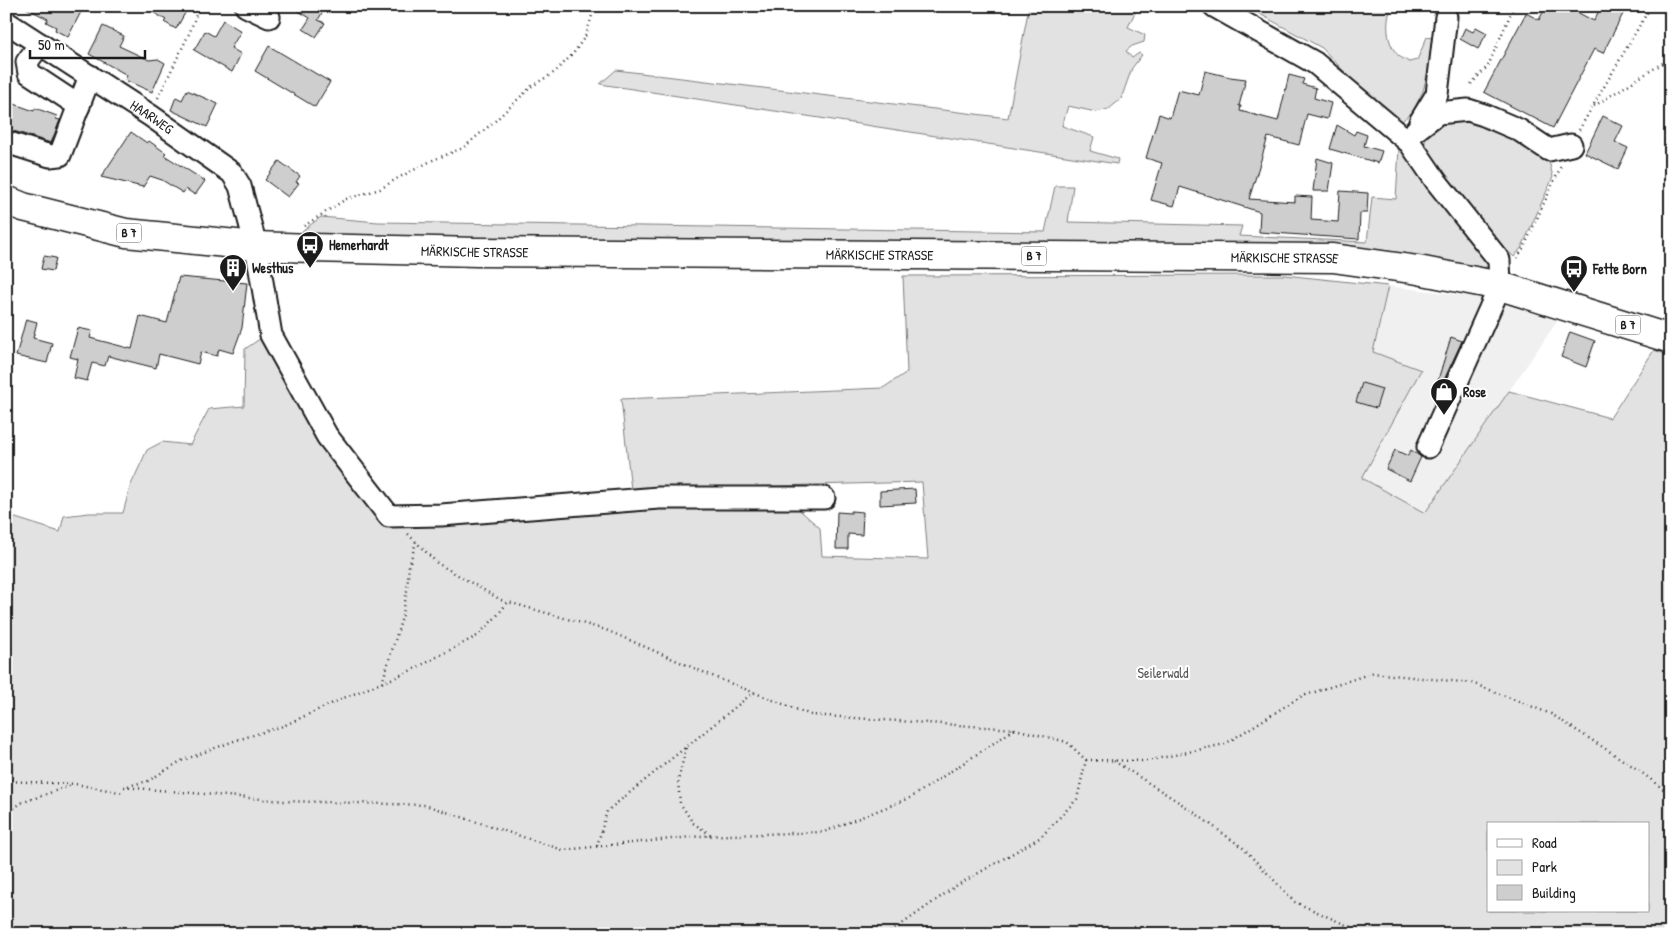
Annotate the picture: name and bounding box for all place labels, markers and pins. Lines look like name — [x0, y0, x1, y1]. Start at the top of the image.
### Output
bus stop icon: Hemerhardt — [295, 230, 325, 269]
place label: Hemerhardt — [329, 235, 390, 254]
building icon: Westhus — [218, 253, 248, 292]
bus stop icon: Fette Born — [1559, 254, 1589, 293]
place label: Westhus — [252, 258, 294, 277]
place label: Fette Born — [1592, 259, 1647, 278]
shop icon: Rose — [1429, 377, 1459, 416]
place label: Rose — [1463, 382, 1486, 401]

